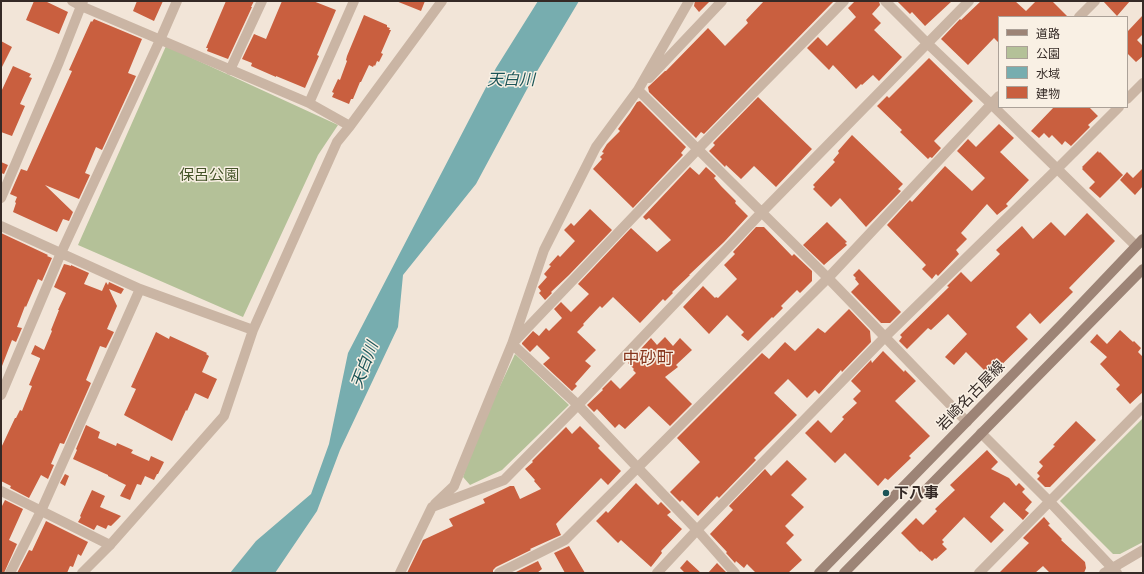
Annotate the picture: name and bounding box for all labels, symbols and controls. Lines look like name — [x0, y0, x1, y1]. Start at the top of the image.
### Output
legend — [998, 16, 1128, 108]
text: 道路 — [1036, 28, 1060, 40]
text: 公園 — [1036, 48, 1060, 60]
text: 水域 — [1036, 68, 1060, 80]
water label: 天白川 — [487, 70, 535, 90]
text: 建物 — [1036, 88, 1060, 100]
park label: 保呂公園 — [179, 166, 239, 184]
water label: 天白川 — [347, 339, 383, 391]
district label: 中砂町 — [623, 349, 673, 369]
street label: 岩崎名古屋線 — [933, 357, 1009, 435]
place label: 下八事 — [894, 484, 939, 502]
marker: 下八事 — [881, 488, 891, 498]

